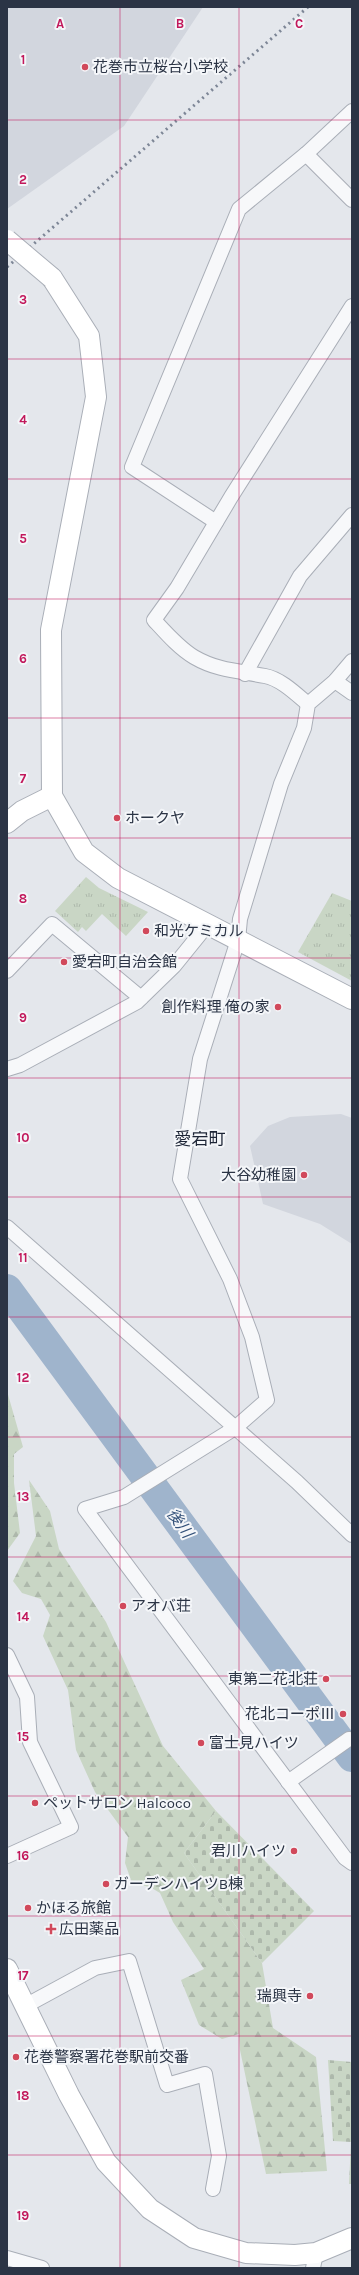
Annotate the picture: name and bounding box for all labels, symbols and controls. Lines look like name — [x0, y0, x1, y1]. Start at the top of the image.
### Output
text: A — [56, 16, 64, 31]
text: B — [176, 16, 184, 31]
text: C — [295, 16, 303, 31]
text: 1 — [21, 52, 25, 67]
place label: 花巻市立桜台小学校 — [93, 58, 228, 76]
marker: 花巻市立桜台小学校 — [80, 62, 90, 72]
text: 2 — [19, 172, 27, 187]
text: 3 — [19, 292, 27, 307]
text: 4 — [19, 412, 27, 427]
text: 5 — [19, 531, 27, 546]
text: 6 — [19, 651, 27, 666]
text: 7 — [20, 771, 27, 786]
place label: ホークヤ — [125, 809, 185, 827]
marker: ホークヤ — [112, 813, 122, 823]
text: 8 — [19, 891, 27, 906]
place label: 和光ケミカル — [154, 922, 244, 940]
marker: 和光ケミカル — [141, 926, 151, 936]
place label: 愛宕町自治会館 — [72, 953, 177, 971]
marker: 愛宕町自治会館 — [59, 957, 69, 967]
place label: 創作料理 俺の家 — [161, 998, 270, 1016]
marker: 創作料理 俺の家 — [273, 1002, 283, 1012]
text: 9 — [19, 1010, 27, 1025]
district label: 愛宕町 — [175, 1129, 226, 1149]
text: 10 — [17, 1130, 29, 1145]
place label: 大谷幼稚園 — [221, 1166, 296, 1184]
marker: 大谷幼稚園 — [299, 1170, 309, 1180]
text: 11 — [18, 1250, 28, 1265]
text: 12 — [17, 1370, 29, 1385]
text: 13 — [17, 1489, 29, 1504]
water label: 後川 — [163, 1504, 198, 1543]
place label: アオバ荘 — [131, 1597, 191, 1615]
marker: アオバ荘 — [118, 1601, 128, 1611]
text: 14 — [17, 1609, 29, 1624]
place label: 東第二花北荘 — [228, 1670, 318, 1688]
marker: 東第二花北荘 — [321, 1674, 331, 1684]
place label: 花北コーポⅢ — [245, 1705, 335, 1723]
marker: 花北コーポⅢ — [338, 1709, 348, 1719]
text: 15 — [17, 1729, 30, 1744]
place label: 富士見ハイツ — [209, 1734, 299, 1752]
marker: 富士見ハイツ — [196, 1738, 206, 1748]
place label: ペットサロン Halcoco — [43, 1794, 191, 1812]
marker: ペットサロン Halcoco — [30, 1798, 40, 1808]
place label: 君川ハイツ — [211, 1842, 286, 1860]
marker: 君川ハイツ — [289, 1846, 299, 1856]
text: 16 — [17, 1848, 29, 1863]
place label: ガーデンハイツB棟 — [114, 1875, 243, 1893]
marker: ガーデンハイツB棟 — [101, 1879, 111, 1889]
place label: かほる旅館 — [36, 1899, 111, 1917]
marker: かほる旅館 — [23, 1903, 33, 1913]
place label: 広田薬品 — [59, 1920, 119, 1938]
marker: 広田薬品 — [46, 1924, 56, 1934]
text: 17 — [17, 1968, 29, 1983]
place label: 瑞興寺 — [257, 1987, 302, 2005]
marker: 瑞興寺 — [305, 1991, 315, 2001]
place label: 花巻警察署花巻駅前交番 — [24, 2048, 189, 2066]
marker: 花巻警察署花巻駅前交番 — [11, 2052, 21, 2062]
text: 18 — [16, 2088, 30, 2103]
text: 19 — [17, 2208, 29, 2223]

